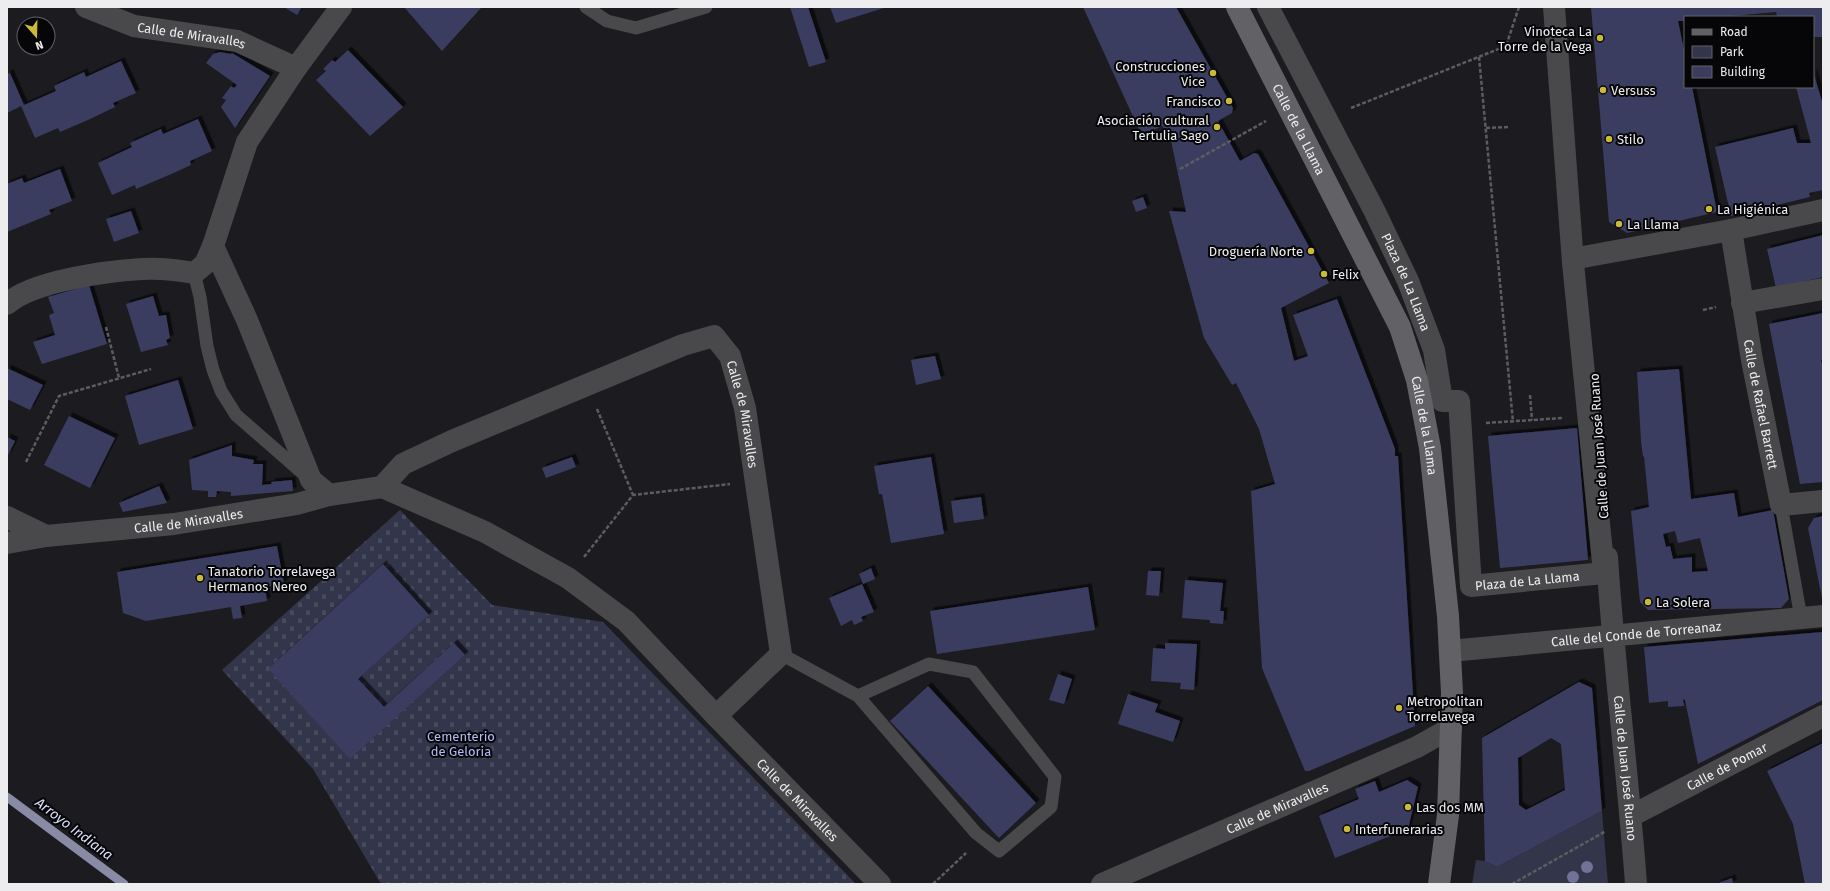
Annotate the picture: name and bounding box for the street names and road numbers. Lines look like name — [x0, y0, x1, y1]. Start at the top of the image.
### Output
street label: Calle de Miravalles — [136, 19, 248, 52]
street label: Calle de la Llama — [1270, 81, 1329, 177]
street label: Plaza de La Llama — [1379, 231, 1434, 333]
street label: Calle de Rafael Barrett — [1741, 338, 1781, 471]
street label: Calle de Miravalles — [724, 359, 761, 469]
street label: Calle de Juan José Ruano — [1586, 373, 1612, 519]
street label: Calle de la Llama — [1409, 374, 1440, 476]
street label: Calle de Miravalles — [133, 505, 244, 535]
street label: Plaza de La Llama — [1474, 568, 1580, 593]
street label: Calle del Conde de Torreanaz — [1550, 618, 1722, 649]
street label: Calle de Juan José Ruano — [1611, 695, 1640, 842]
street label: Calle de Pomar — [1684, 739, 1770, 793]
street label: Calle de Miravalles — [754, 755, 841, 844]
street label: Calle de Miravalles — [1224, 779, 1330, 837]

